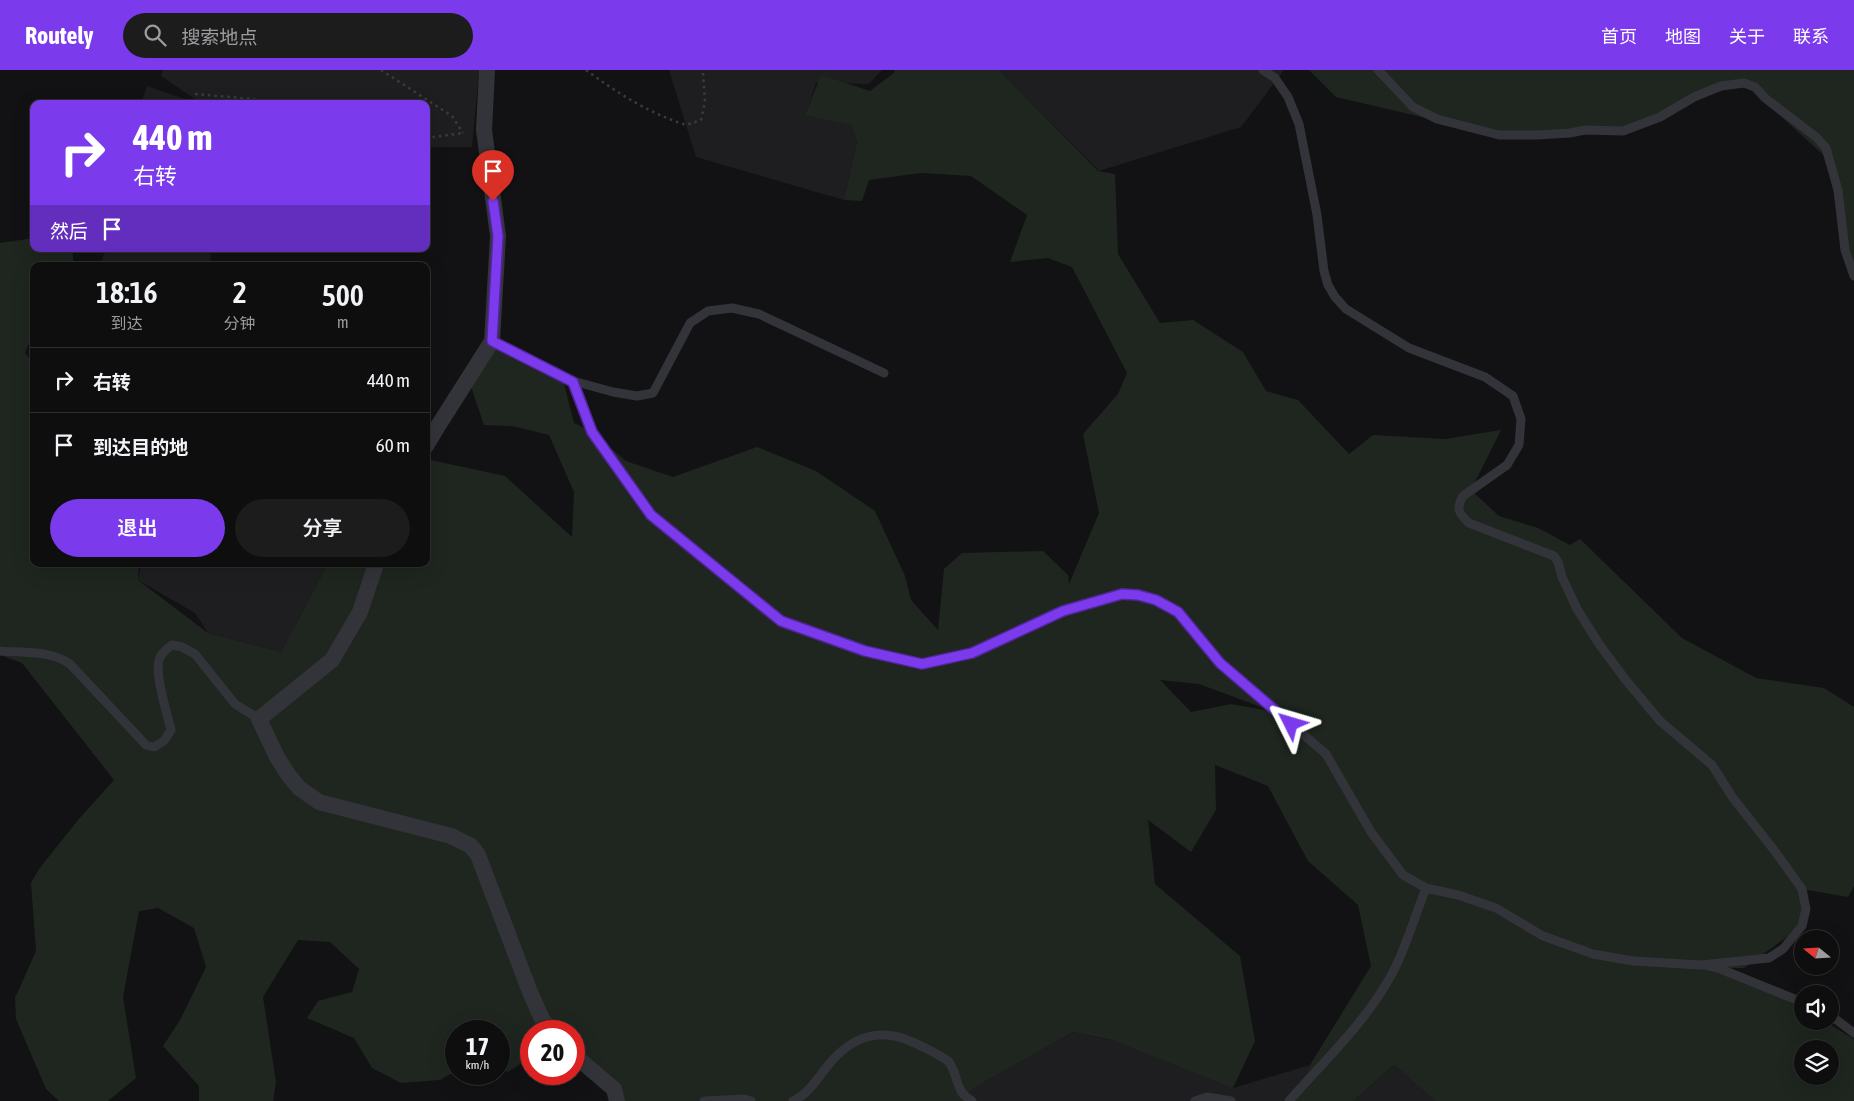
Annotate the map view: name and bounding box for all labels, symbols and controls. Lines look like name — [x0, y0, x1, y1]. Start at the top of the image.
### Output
search box — [123, 13, 473, 58]
icon: search — [141, 21, 169, 49]
text: Routely — [25, 22, 93, 49]
text: 搜索地点 — [181, 26, 257, 48]
text: 首页 — [1601, 26, 1637, 47]
text: 地图 — [1665, 26, 1701, 47]
text: 关于 — [1729, 26, 1765, 47]
text: 联系 — [1793, 26, 1829, 47]
text: 440 m — [133, 117, 212, 157]
icon: right — [50, 120, 115, 185]
pin — [472, 150, 514, 201]
icon: arrive — [479, 157, 507, 185]
text: 右转 — [133, 163, 177, 189]
icon: arrive — [98, 215, 126, 243]
text: 然后 — [50, 220, 88, 242]
text: 18:16 — [96, 275, 158, 309]
text: 2 — [233, 275, 247, 309]
text: 500 — [322, 278, 364, 312]
text: m — [337, 313, 349, 331]
text: 到达 — [111, 314, 143, 332]
text: 分钟 — [224, 314, 256, 332]
icon: right — [50, 366, 78, 394]
text: 440 m — [367, 369, 410, 391]
text: 右转 — [93, 371, 131, 393]
icon: arrive — [50, 431, 78, 459]
text: 60 m — [376, 434, 410, 456]
text: 到达目的地 — [93, 436, 188, 458]
button: 退出 — [50, 499, 225, 557]
button: 分享 — [235, 499, 410, 557]
position arrow — [1264, 697, 1316, 749]
north arrow — [1794, 930, 1839, 975]
map controls — [1794, 930, 1839, 1085]
button: sound — [1794, 985, 1839, 1030]
speed limit sign: 20 — [520, 1020, 585, 1085]
text: 17 — [466, 1032, 489, 1060]
button: layers — [1794, 1040, 1839, 1085]
text: km/h — [466, 1058, 489, 1072]

